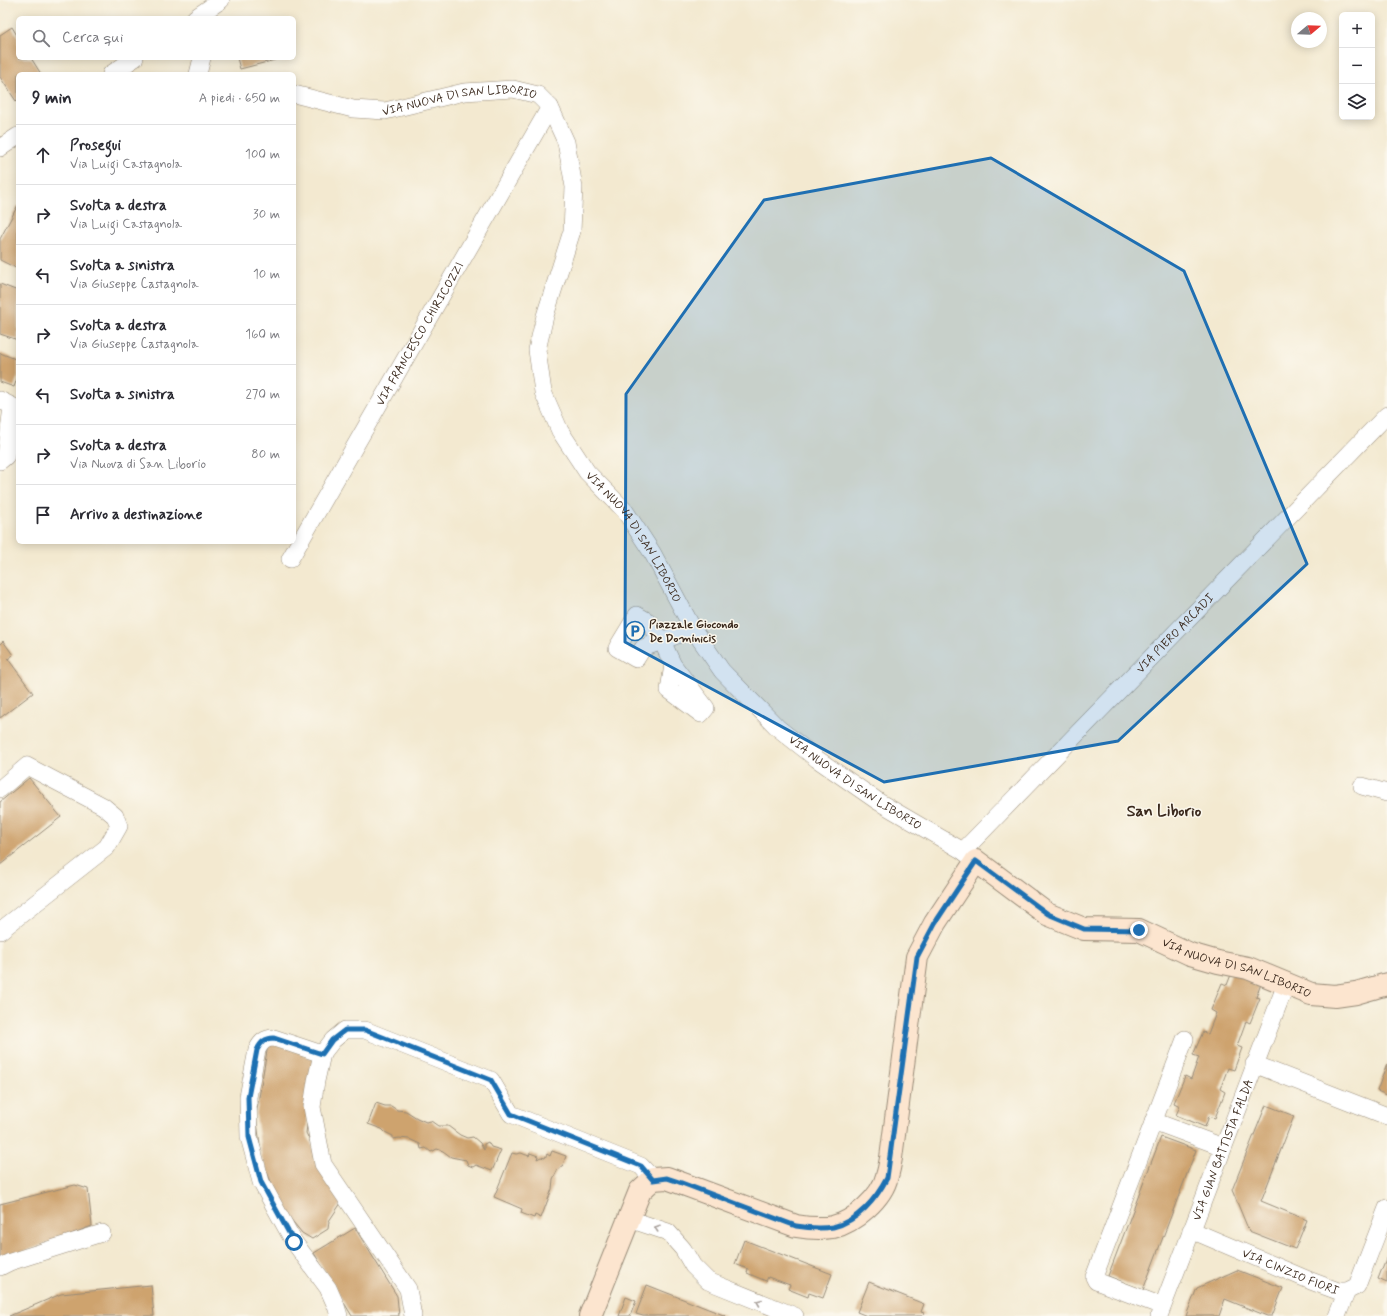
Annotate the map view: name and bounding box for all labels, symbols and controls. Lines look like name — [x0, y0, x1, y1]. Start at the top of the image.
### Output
north arrow — [1291, 12, 1327, 48]
map controls — [1339, 12, 1375, 120]
button: + — [1339, 12, 1375, 48]
search box — [16, 16, 296, 60]
icon: search — [30, 27, 52, 49]
text: Cerca qui — [62, 28, 123, 48]
button: − — [1339, 48, 1375, 84]
street label: VIA NUOVA DI SAN LIBORIO — [381, 82, 539, 120]
button: layers — [1339, 84, 1375, 120]
text: 9 min — [32, 87, 72, 109]
text: A piedi · 650 m — [199, 90, 280, 107]
text: Prosegui — [70, 136, 121, 156]
icon: ahead — [32, 144, 54, 166]
text: 100 m — [245, 146, 280, 163]
text: Via Luigi Castagnola — [70, 156, 182, 173]
text: Svolta a destra — [70, 196, 167, 216]
icon: right — [32, 204, 54, 226]
text: 30 m — [253, 206, 280, 223]
text: Via Luigi Castagnola — [70, 216, 182, 233]
text: Svolta a sinistra — [70, 256, 175, 276]
street label: VIA FRANCESCO CHIRICOZZI — [373, 259, 468, 409]
icon: left — [32, 264, 54, 286]
text: 10 m — [253, 266, 280, 283]
text: Via Giuseppe Castagnola — [70, 276, 199, 293]
text: Svolta a destra — [70, 316, 167, 336]
icon: right — [32, 324, 54, 346]
text: 160 m — [245, 326, 280, 343]
text: Via Giuseppe Castagnola — [70, 336, 199, 353]
icon: left — [32, 384, 54, 406]
text: Svolta a sinistra — [70, 385, 175, 405]
text: 270 m — [245, 386, 280, 403]
text: Svolta a destra — [70, 436, 167, 456]
icon: right — [32, 444, 54, 466]
text: 80 m — [251, 446, 280, 463]
text: Via Nuova di San Liborio — [70, 456, 206, 473]
street label: VIA NUOVA DI SAN LIBORIO — [582, 468, 685, 606]
icon: arrive — [32, 504, 54, 526]
text: Arrivo a destinazione — [70, 505, 203, 525]
street label: VIA PIERO ARCADI — [1133, 590, 1218, 677]
place label: Piazzale Giocondo De Dominicis — [649, 617, 738, 647]
parking icon: Piazzale Giocondo De Dominicis — [624, 620, 646, 642]
street label: VIA NUOVA DI SAN LIBORIO — [785, 733, 925, 834]
district label: San Liborio — [1127, 801, 1202, 822]
route end — [1130, 921, 1148, 939]
street label: VIA NUOVA DI SAN LIBORIO — [1159, 935, 1314, 1002]
street label: VIA GIAN BATTISTA FALDA — [1189, 1077, 1258, 1223]
one-way arrow — [654, 1225, 661, 1233]
route start — [285, 1233, 303, 1251]
street label: VIA CINZIO FIORI — [1239, 1246, 1341, 1300]
one-way arrow — [756, 1298, 763, 1306]

